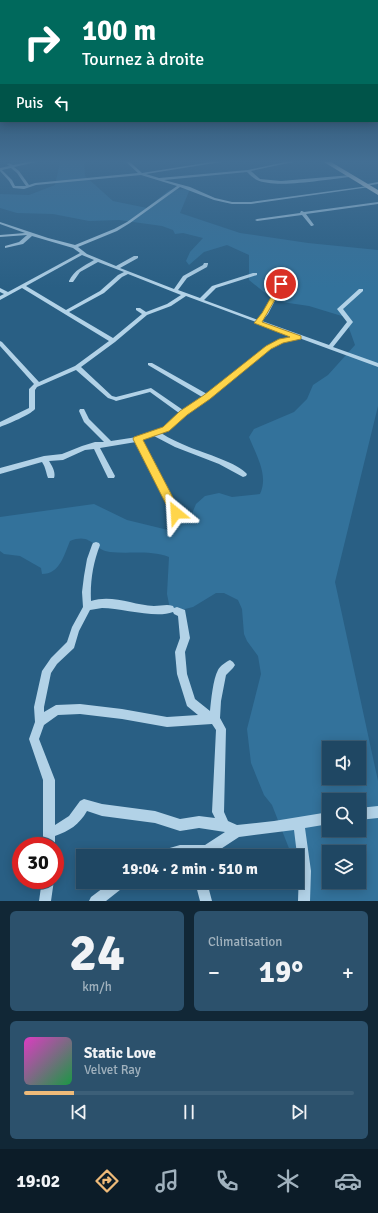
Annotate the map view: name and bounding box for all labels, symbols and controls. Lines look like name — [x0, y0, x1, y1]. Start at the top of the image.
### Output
text: 100 m — [82, 14, 156, 48]
icon: right — [16, 16, 68, 68]
text: Tournez à droite — [82, 48, 204, 70]
icon: left — [51, 92, 73, 114]
text: Puis — [16, 94, 43, 112]
pin — [264, 267, 298, 301]
icon: arrive — [270, 273, 292, 295]
position arrow — [155, 492, 197, 534]
map controls — [322, 741, 366, 889]
button: sound — [322, 741, 366, 785]
button: search — [322, 793, 366, 837]
speed limit sign: 30 — [12, 837, 64, 889]
button: layers — [322, 845, 366, 889]
text: 19:04 · 2 min · 510 m — [122, 860, 258, 878]
text: 24 — [69, 921, 125, 985]
text: Climatisation — [208, 934, 282, 950]
text: 19° — [259, 954, 303, 991]
text: − — [208, 959, 220, 986]
text: + — [342, 959, 354, 986]
text: km/h — [82, 979, 112, 995]
text: Static Love — [84, 1044, 156, 1062]
text: Velvet Ray — [84, 1062, 141, 1078]
icon: previous — [68, 1101, 90, 1123]
icon: pause — [178, 1101, 200, 1123]
icon: next — [288, 1101, 310, 1123]
icon: directions — [93, 1167, 121, 1195]
icon: music — [153, 1167, 181, 1195]
icon: phone — [213, 1167, 241, 1195]
icon: climate — [274, 1167, 302, 1195]
icon: car — [334, 1167, 362, 1195]
text: 19:02 — [16, 1170, 60, 1192]

